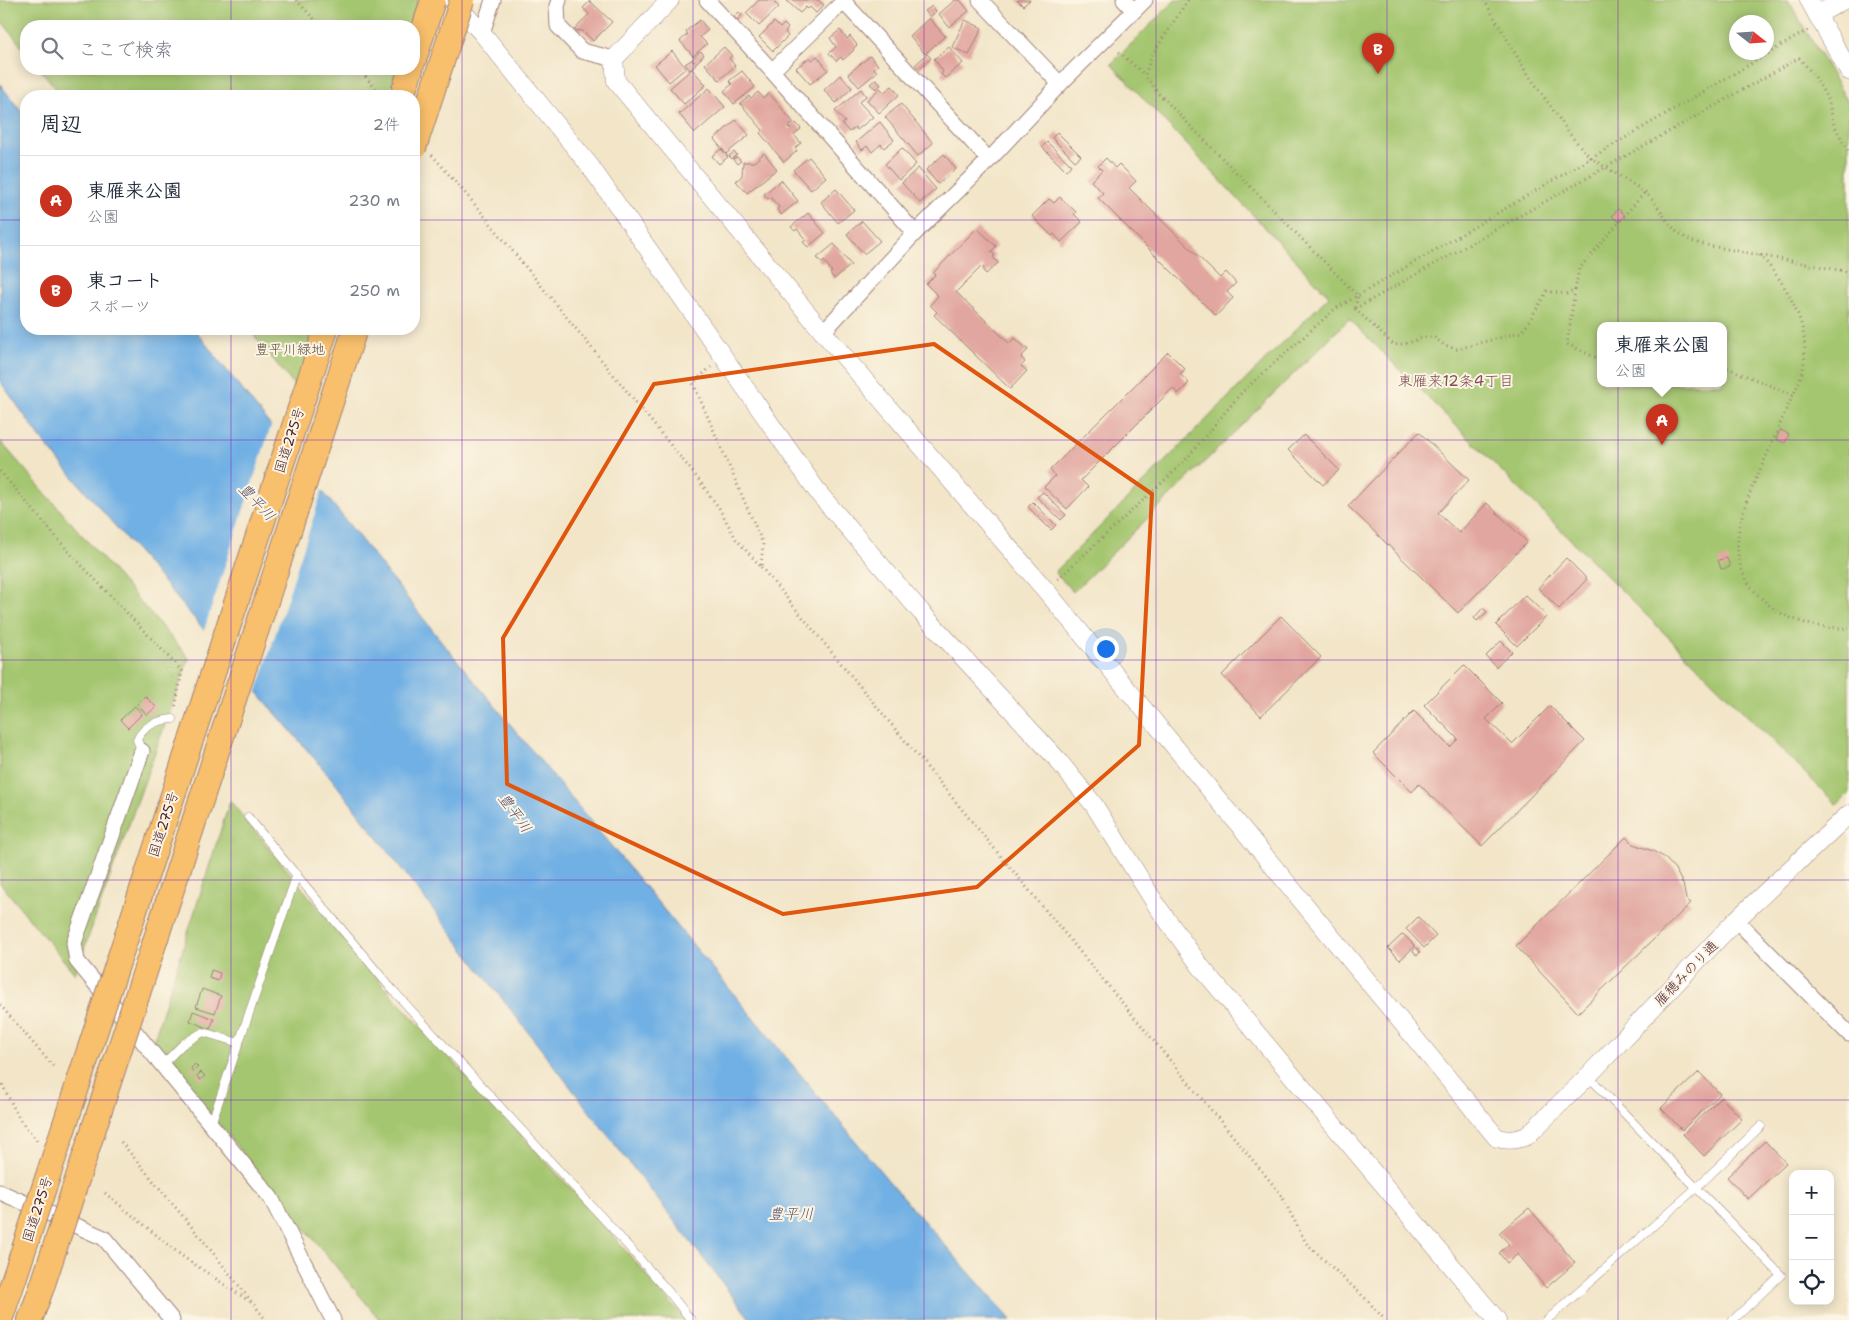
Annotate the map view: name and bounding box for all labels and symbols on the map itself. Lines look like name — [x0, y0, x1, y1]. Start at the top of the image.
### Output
north arrow — [1729, 15, 1774, 60]
pin: B — [1362, 33, 1394, 74]
park label: 豊平川緑地 — [255, 340, 325, 358]
district label: 東雁来12条4丁目 — [1398, 371, 1514, 391]
pin: A — [1646, 404, 1678, 445]
street label: 国道275号 — [270, 405, 308, 475]
water label: 豊平川 — [234, 479, 280, 525]
your location — [1093, 636, 1119, 662]
street label: 国道275号 — [144, 789, 182, 859]
water label: 豊平川 — [494, 789, 536, 837]
street label: 雁穂みのり通 — [1650, 937, 1722, 1009]
street label: 国道275号 — [18, 1174, 56, 1244]
water label: 豊平川 — [768, 1204, 814, 1224]

